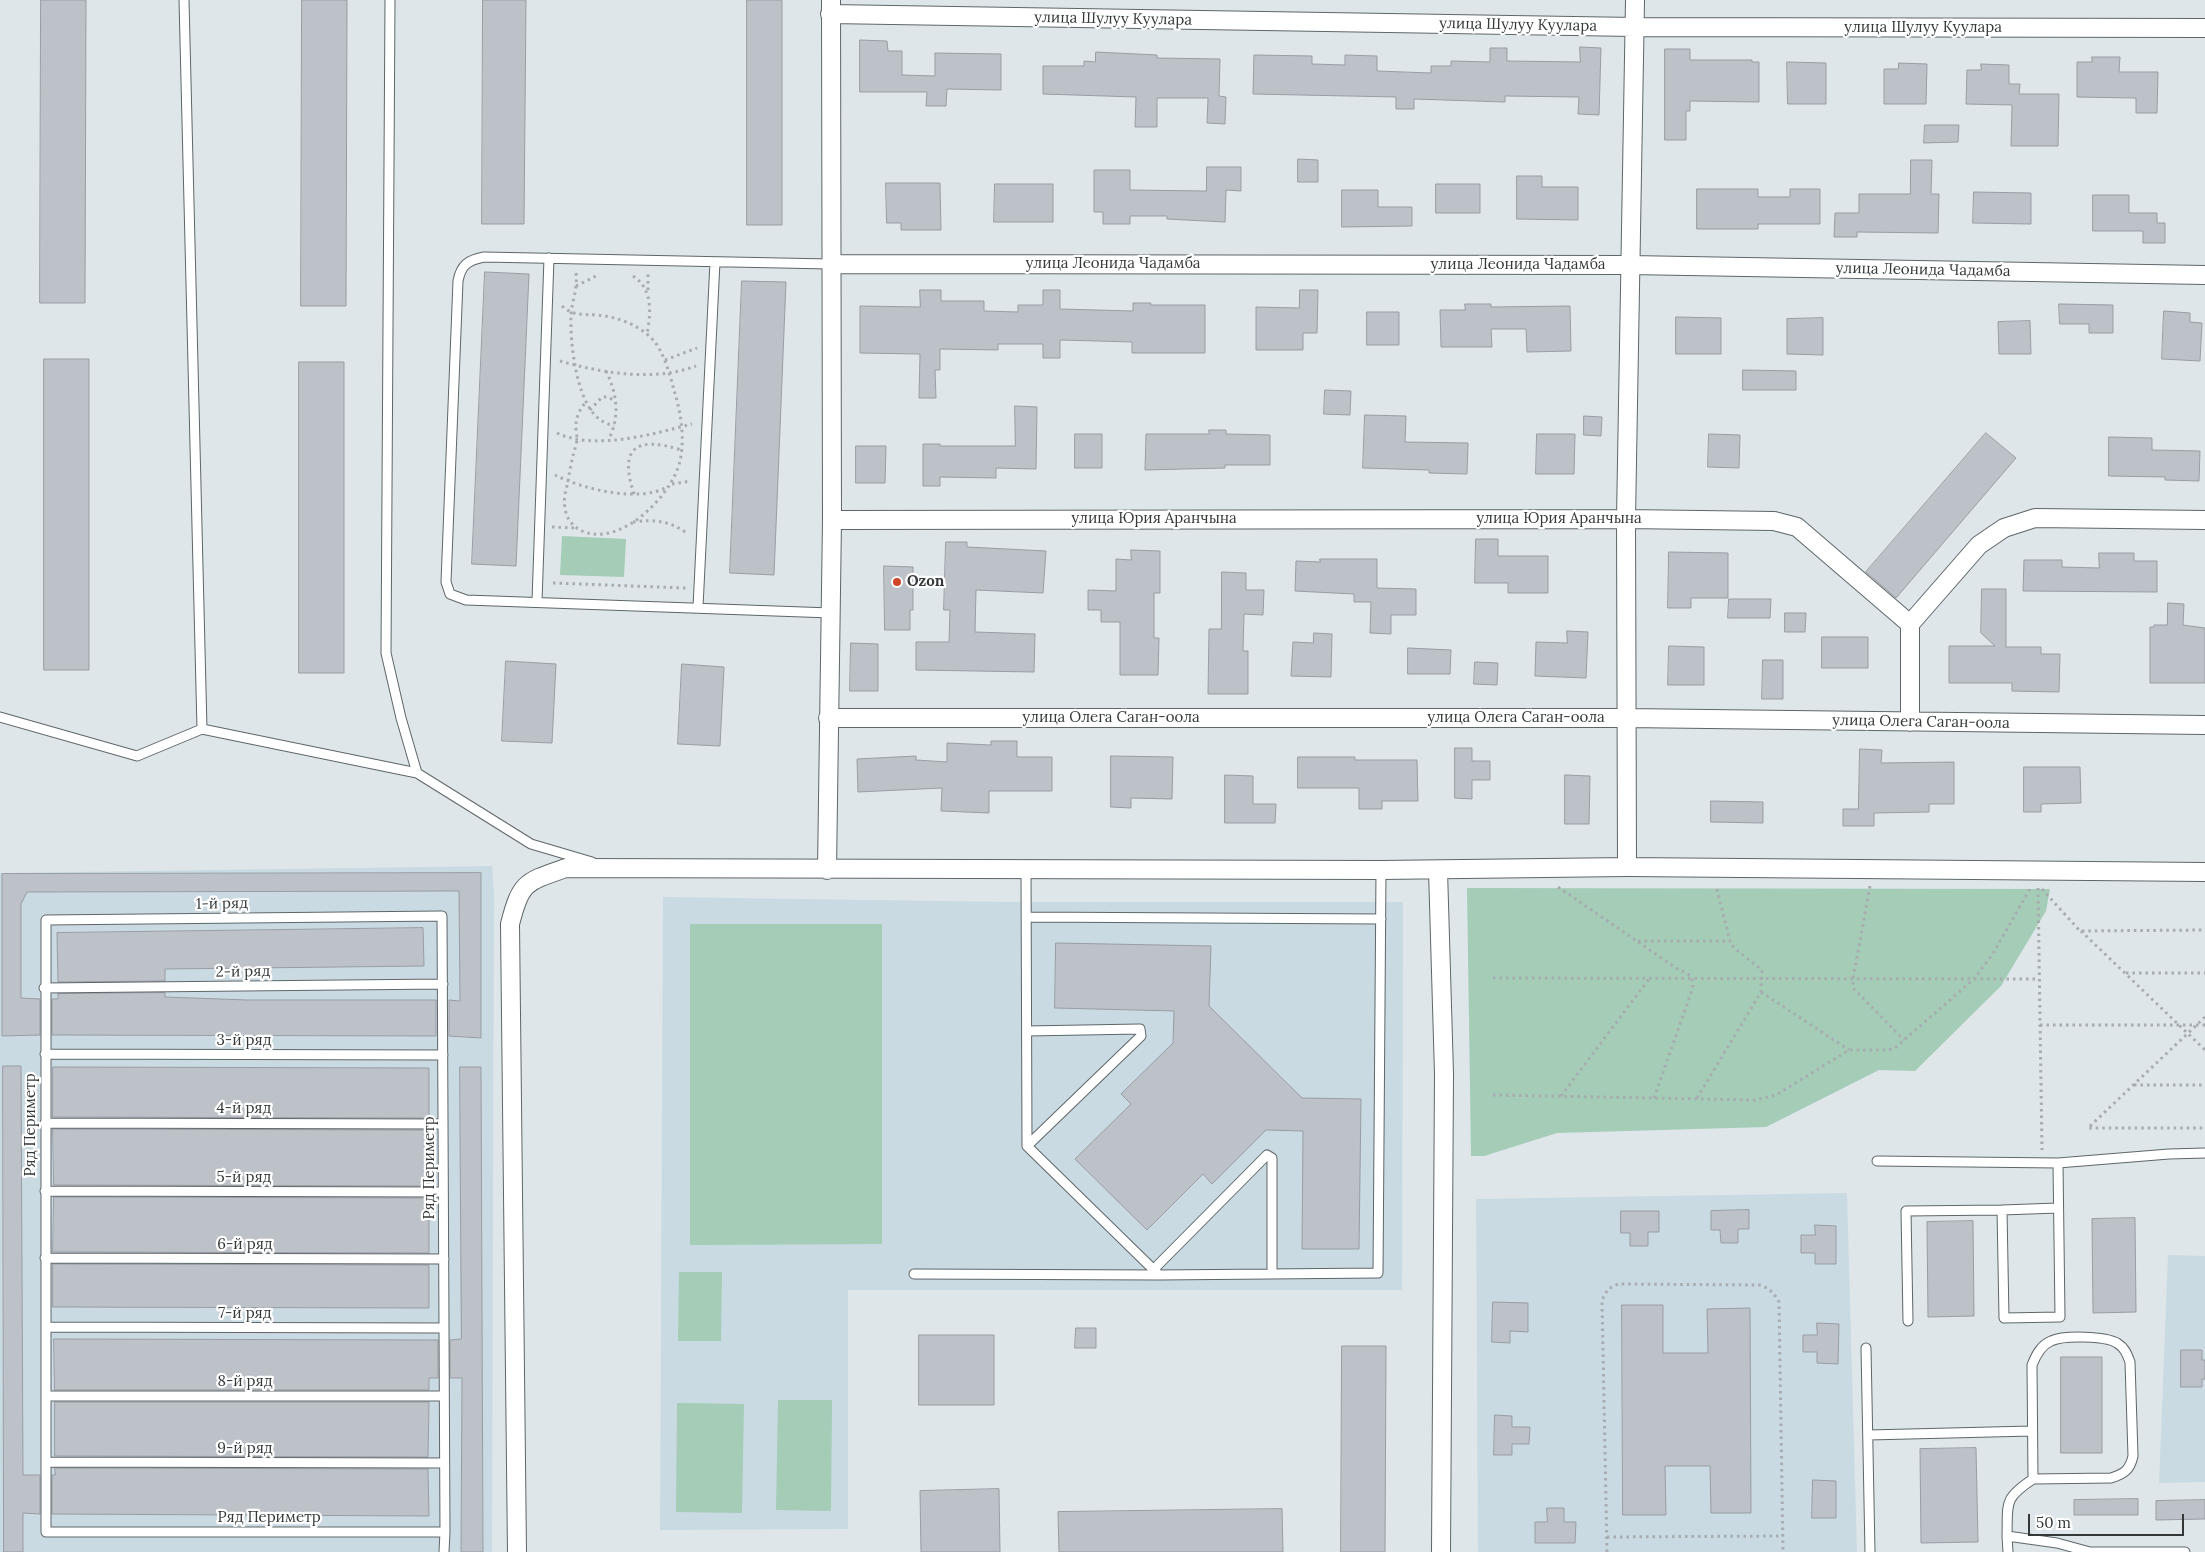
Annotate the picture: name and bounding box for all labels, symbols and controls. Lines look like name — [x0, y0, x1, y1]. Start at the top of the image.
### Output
street label: улица Шулуу Куулара — [1034, 9, 1192, 29]
street label: улица Шулуу Куулара — [1439, 15, 1597, 35]
street label: улица Шулуу Куулара — [1844, 19, 2002, 37]
street label: улица Леонида Чадамба — [1025, 255, 1201, 273]
street label: улица Леонида Чадамба — [1430, 256, 1606, 274]
street label: улица Леонида Чадамба — [1835, 259, 2011, 281]
street label: улица Юрия Аранчына — [1071, 510, 1237, 528]
street label: улица Юрия Аранчына — [1476, 510, 1642, 528]
place label: Ozon — [907, 573, 944, 591]
marker: Ozon — [891, 576, 903, 588]
street label: улица Олега Саган-оола — [1022, 709, 1200, 727]
street label: улица Олега Саган-оола — [1427, 709, 1605, 727]
street label: улица Олега Саган-оола — [1832, 711, 2010, 733]
street label: 1-й ряд — [196, 895, 248, 913]
street label: 2-й ряд — [216, 963, 270, 981]
street label: 3-й ряд — [216, 1032, 272, 1050]
street label: Ряд Периметр — [22, 1073, 40, 1177]
street label: 4-й ряд — [217, 1100, 271, 1118]
street label: Ряд Периметр — [421, 1116, 439, 1220]
street label: 5-й ряд — [217, 1169, 271, 1187]
street label: 6-й ряд — [217, 1236, 273, 1254]
street label: 7-й ряд — [218, 1305, 272, 1323]
street label: 8-й ряд — [217, 1373, 273, 1391]
street label: 9-й ряд — [217, 1440, 273, 1458]
scale bar — [2030, 1504, 2186, 1536]
street label: Ряд Периметр — [217, 1509, 321, 1527]
text: 50 m — [2036, 1513, 2071, 1532]

